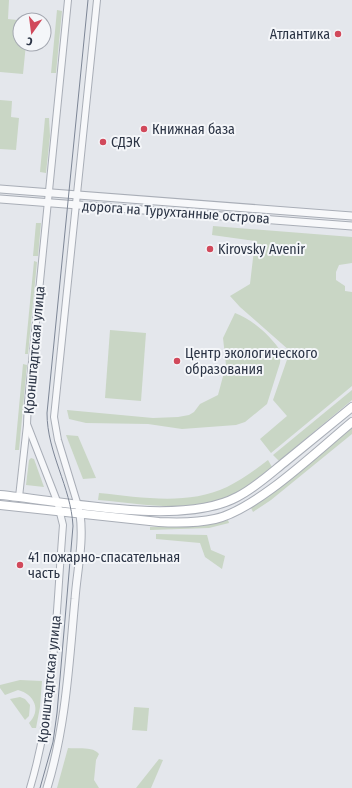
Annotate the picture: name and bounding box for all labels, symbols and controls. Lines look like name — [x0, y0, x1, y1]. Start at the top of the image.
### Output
north arrow — [12, 12, 52, 52]
place label: Атлантика — [270, 26, 330, 43]
marker: Атлантика — [333, 29, 343, 39]
text: С — [25, 34, 34, 48]
place label: Книжная база — [152, 121, 235, 138]
marker: Книжная база — [139, 124, 149, 134]
place label: СДЭК — [111, 134, 141, 151]
marker: СДЭК — [98, 137, 108, 147]
street label: дорога на Турухтанные острова — [82, 197, 270, 228]
place label: Kirovsky Avenir — [218, 241, 305, 258]
marker: Kirovsky Avenir — [205, 244, 215, 254]
street label: Кронштадтская улица — [20, 285, 49, 415]
place label: Центр экологического образования — [185, 345, 318, 378]
marker: Центр экологического образования — [172, 356, 182, 366]
place label: 41 пожарно-спасательная часть — [28, 549, 180, 582]
marker: 41 пожарно-спасательная часть — [15, 560, 25, 570]
street label: Кронштадтская улица — [34, 614, 65, 744]

